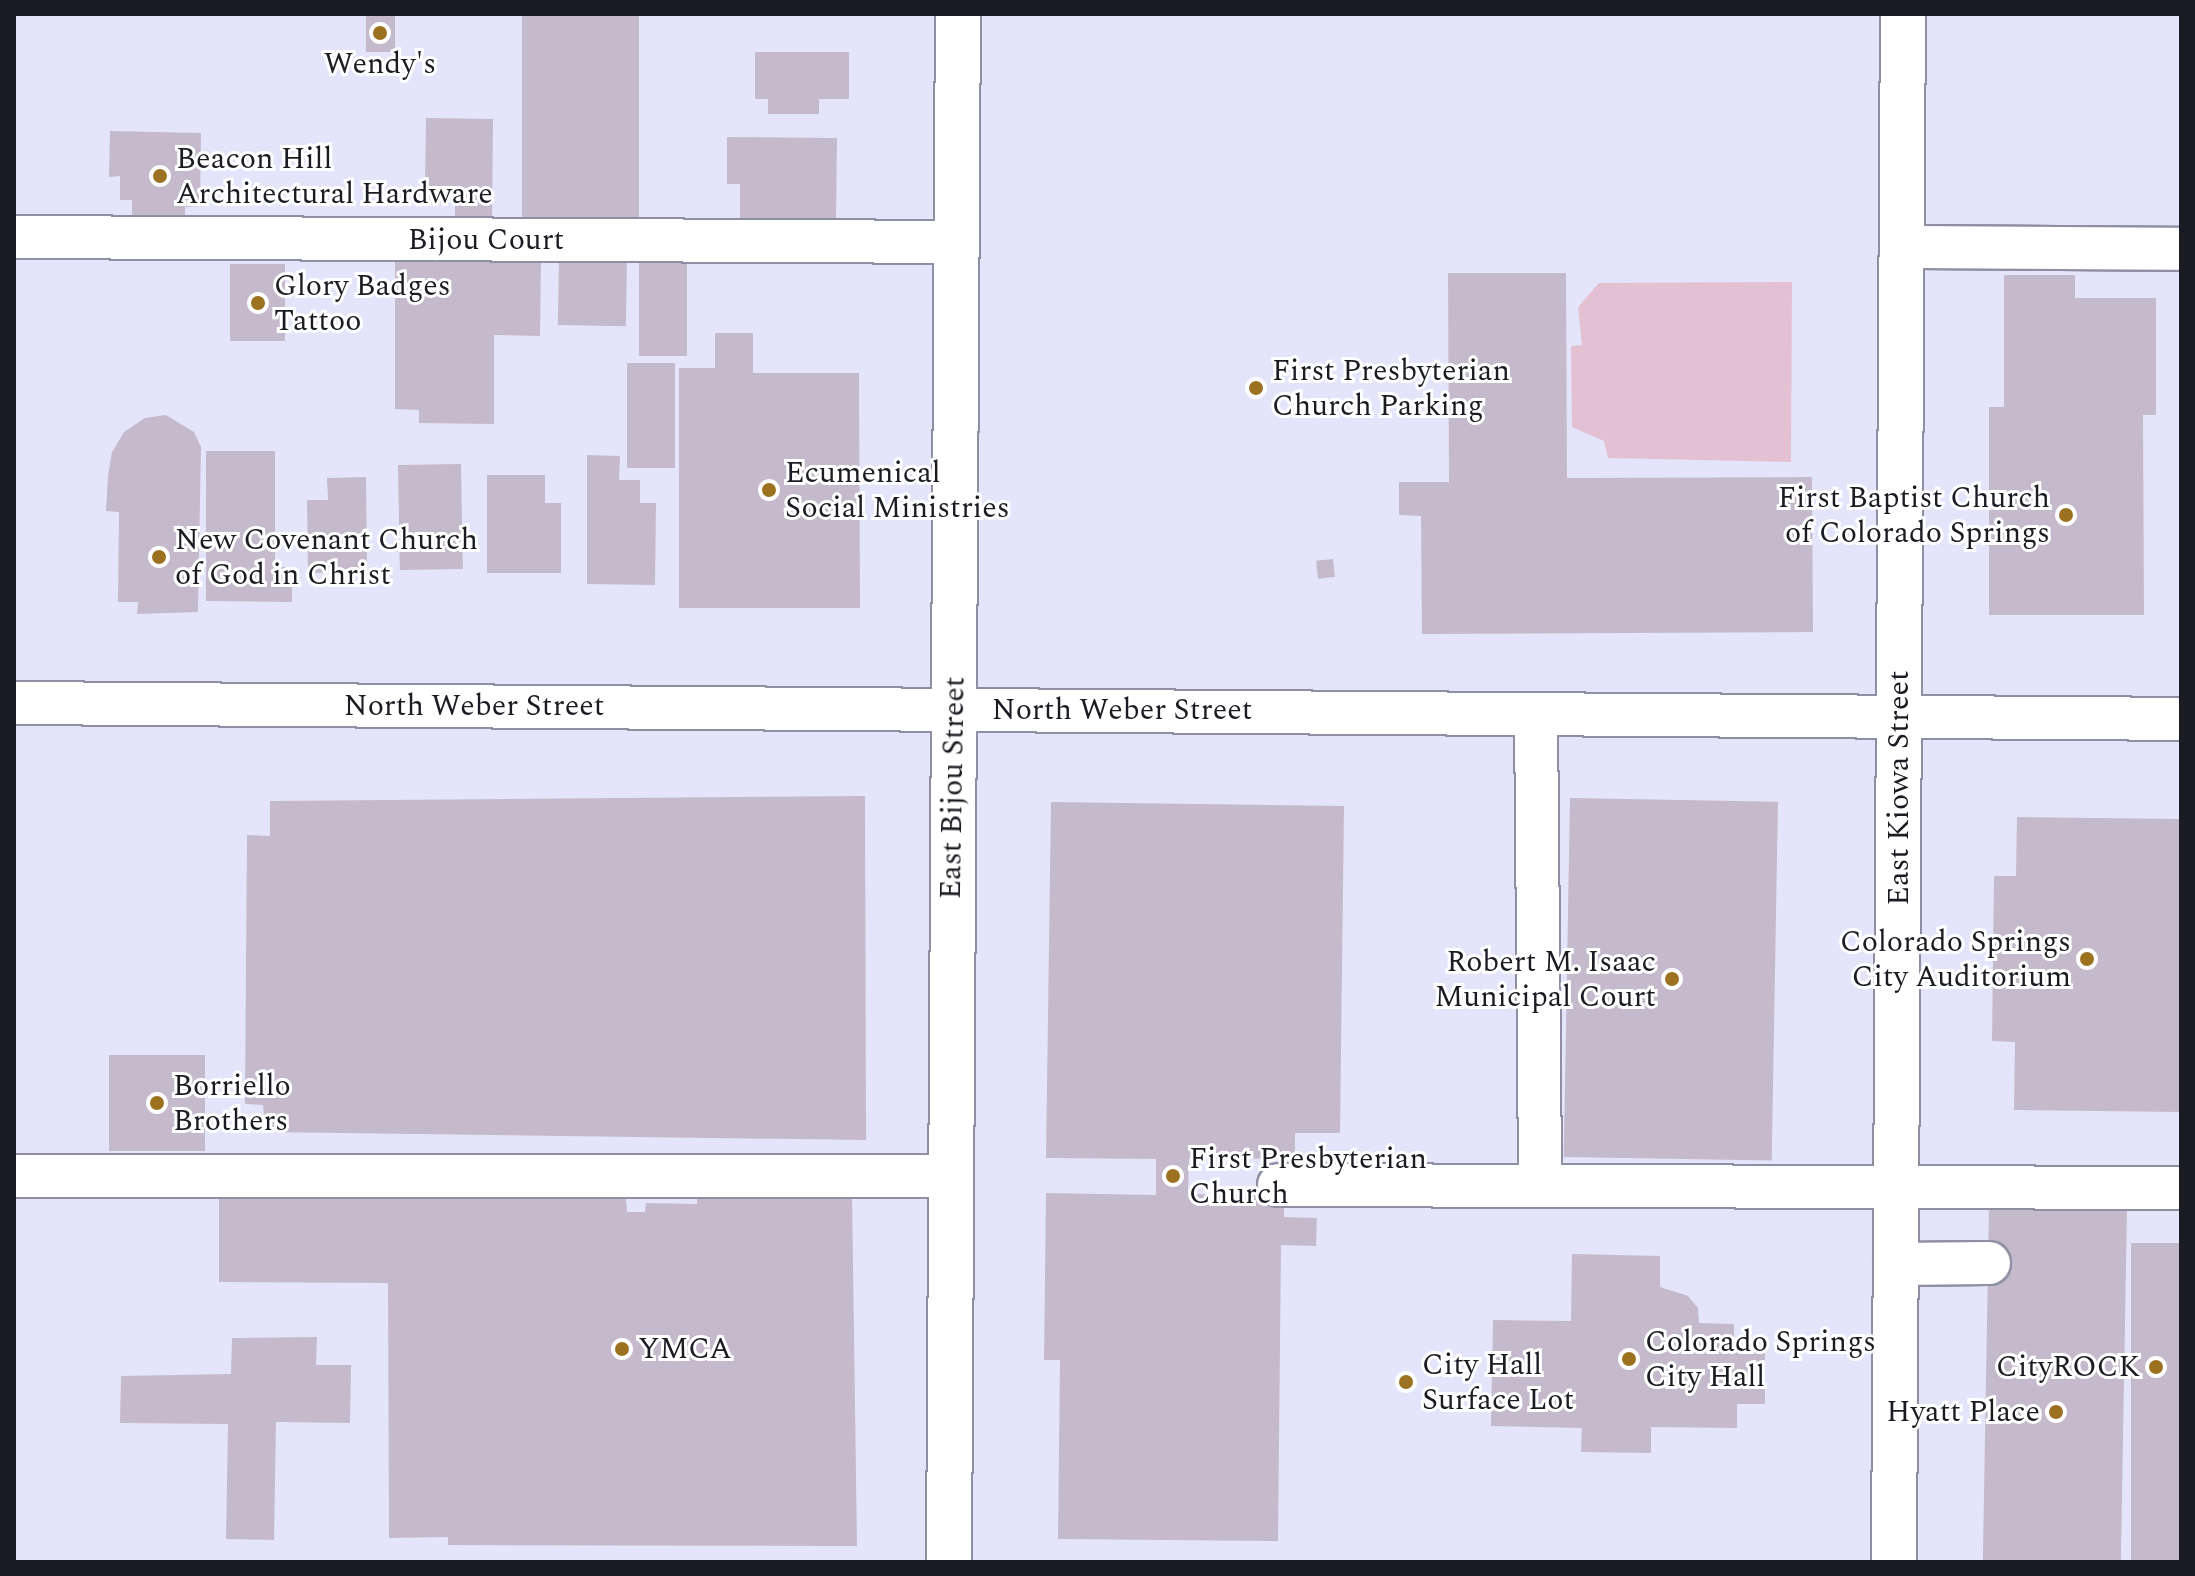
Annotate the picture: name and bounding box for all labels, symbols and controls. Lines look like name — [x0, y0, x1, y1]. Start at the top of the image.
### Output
marker: Wendy's — [371, 24, 389, 42]
place label: Wendy's — [324, 46, 436, 82]
place label: Beacon Hill Architectural Hardware — [176, 141, 493, 212]
marker: Beacon Hill Architectural Hardware — [151, 167, 169, 185]
street label: Bijou Court — [408, 222, 564, 258]
place label: Glory Badges Tattoo — [274, 268, 451, 338]
marker: Glory Badges Tattoo — [249, 294, 267, 312]
place label: First Presbyterian Church Parking — [1272, 353, 1510, 424]
marker: First Presbyterian Church Parking — [1247, 379, 1265, 397]
place label: Ecumenical Social Ministries — [785, 455, 1010, 526]
place label: First Baptist Church of Colorado Springs — [1778, 480, 2050, 550]
marker: Ecumenical Social Ministries — [760, 481, 778, 499]
marker: First Baptist Church of Colorado Springs — [2057, 506, 2075, 524]
place label: New Covenant Church of God in Christ — [175, 522, 478, 592]
marker: New Covenant Church of God in Christ — [150, 548, 168, 566]
street label: East Kiowa Street — [1881, 670, 1917, 906]
street label: East Bijou Street — [933, 676, 973, 900]
street label: North Weber Street — [344, 688, 604, 724]
street label: North Weber Street — [992, 692, 1252, 728]
place label: Colorado Springs City Auditorium — [1840, 924, 2071, 994]
place label: Robert M. Isaac Municipal Court — [1435, 944, 1656, 1014]
marker: Colorado Springs City Auditorium — [2078, 950, 2096, 968]
marker: Robert M. Isaac Municipal Court — [1663, 970, 1681, 988]
place label: Borriello Brothers — [173, 1068, 291, 1138]
marker: Borriello Brothers — [148, 1094, 166, 1112]
place label: First Presbyterian Church — [1189, 1141, 1427, 1212]
marker: First Presbyterian Church — [1164, 1167, 1182, 1185]
place label: Colorado Springs City Hall — [1645, 1324, 1876, 1394]
place label: YMCA — [638, 1331, 732, 1367]
marker: YMCA — [613, 1340, 631, 1358]
place label: City Hall Surface Lot — [1422, 1347, 1574, 1418]
place label: CityROCK — [1996, 1349, 2140, 1385]
marker: Colorado Springs City Hall — [1620, 1350, 1638, 1368]
marker: CityROCK — [2147, 1358, 2165, 1376]
marker: City Hall Surface Lot — [1397, 1373, 1415, 1391]
place label: Hyatt Place — [1886, 1394, 2040, 1430]
marker: Hyatt Place — [2047, 1403, 2065, 1421]

